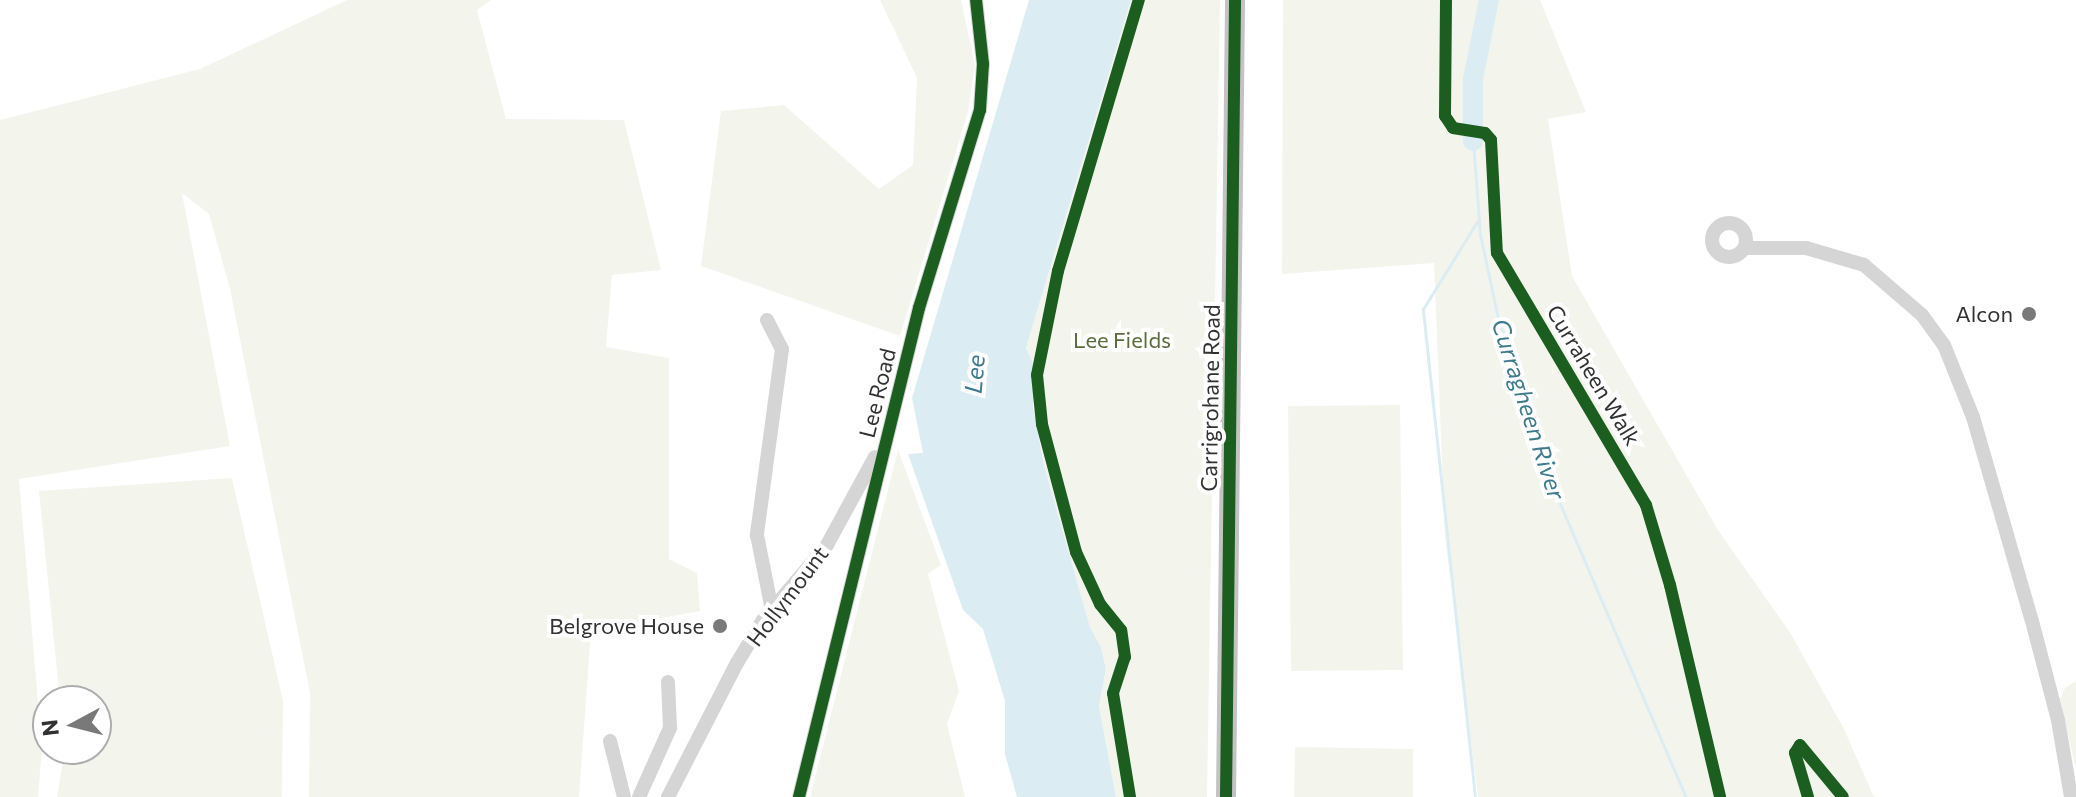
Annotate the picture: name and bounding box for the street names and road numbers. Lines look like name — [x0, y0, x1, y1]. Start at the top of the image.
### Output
street label: Curraheen Walk — [1542, 300, 1646, 450]
street label: Carrigrohane Road — [1195, 304, 1225, 492]
street label: Lee Road — [853, 345, 901, 441]
street label: Hollymount — [741, 541, 833, 651]

